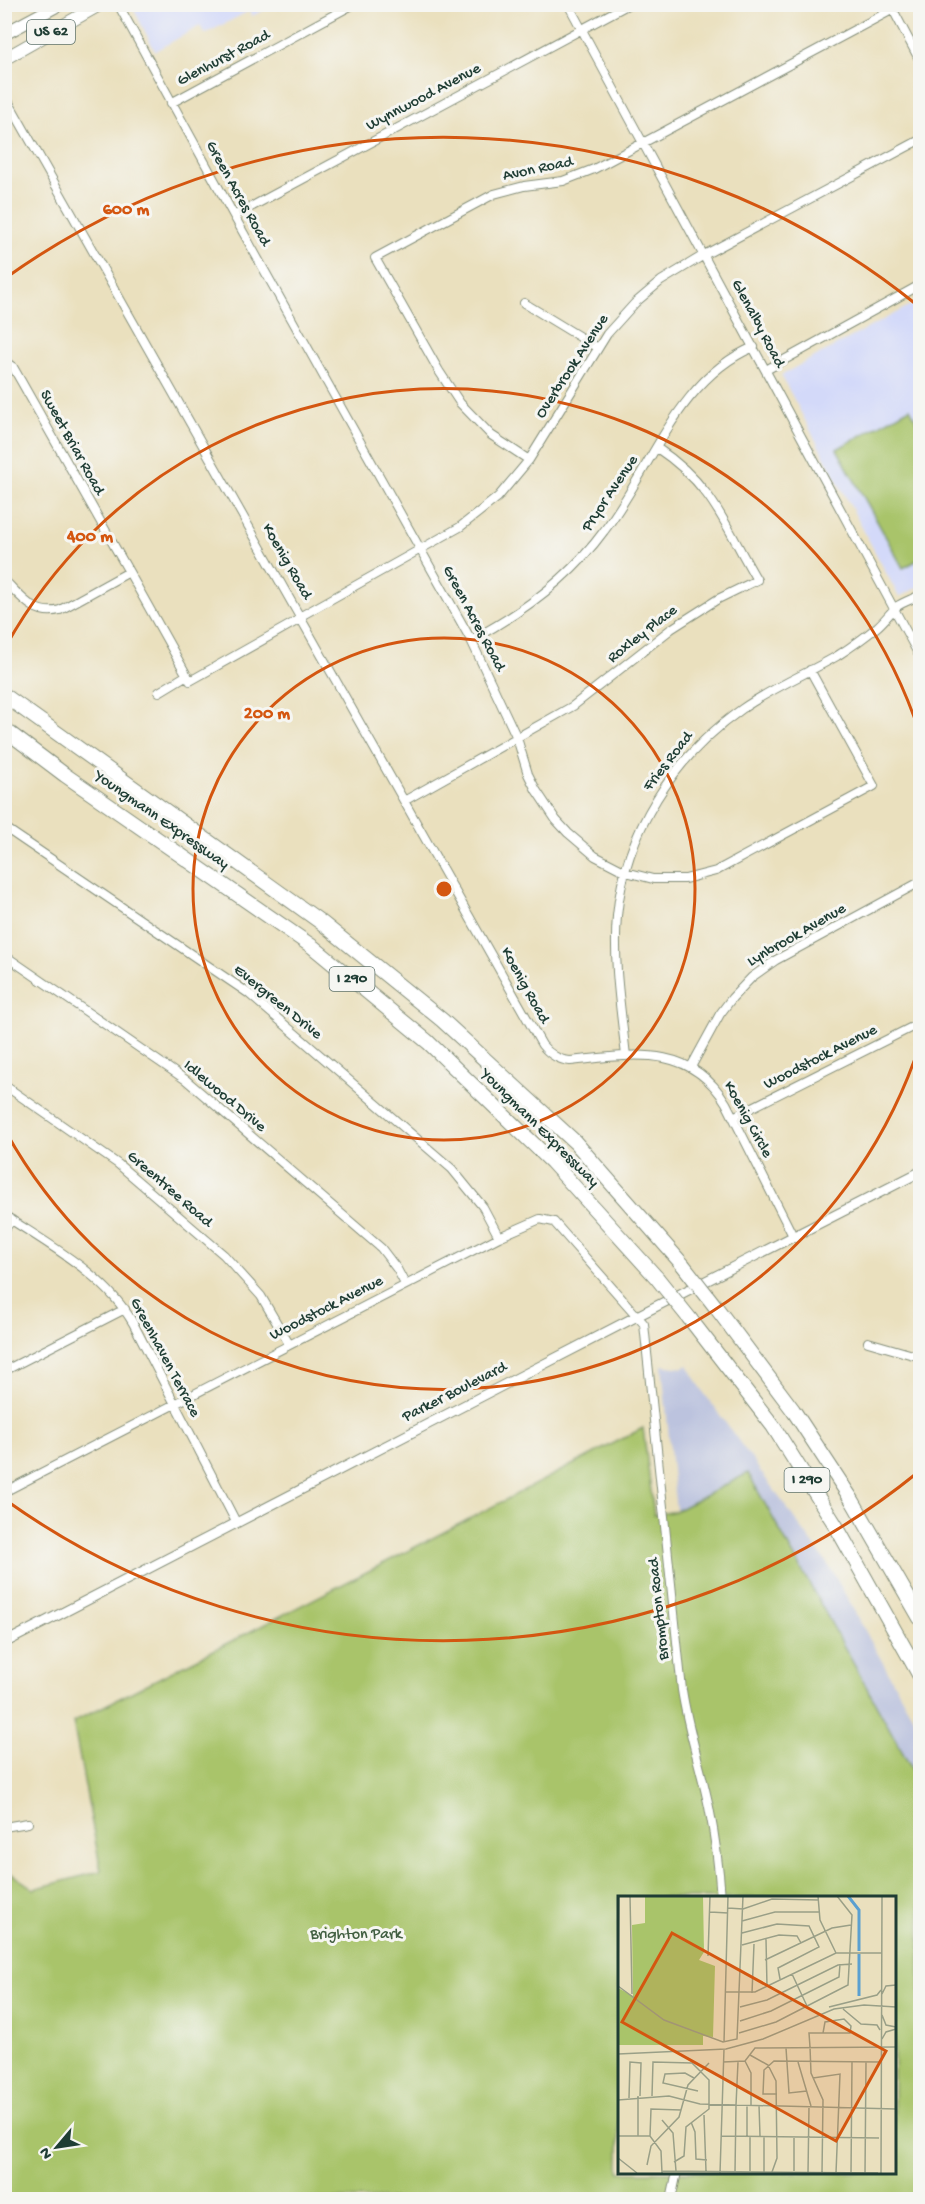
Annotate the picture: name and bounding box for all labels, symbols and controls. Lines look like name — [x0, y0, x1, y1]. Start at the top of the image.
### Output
road number: US 62 — [27, 20, 75, 44]
street label: Glenhurst Road — [174, 26, 275, 91]
street label: Wynnwood Avenue — [363, 59, 485, 136]
street label: Green Acres Road — [200, 138, 274, 251]
street label: Avon Road — [501, 153, 576, 187]
text: 600 m — [103, 200, 150, 221]
street label: Glenalby Road — [726, 277, 789, 373]
street label: Overbrook Avenue — [532, 311, 614, 423]
street label: Sweet Briar Road — [34, 387, 109, 500]
street label: Pryor Avenue — [578, 451, 644, 537]
street label: Koenig Road — [257, 521, 316, 605]
text: 400 m — [66, 527, 113, 548]
street label: Green Acres Road — [437, 563, 510, 677]
street label: Roxley Place — [604, 601, 682, 668]
text: 200 m — [244, 704, 290, 725]
street label: Fries Road — [639, 727, 699, 796]
street label: Youngmann Expressway — [88, 766, 232, 875]
centre of rings — [434, 879, 454, 899]
street label: Lynbrook Avenue — [744, 900, 850, 972]
street label: Koenig Road — [495, 945, 554, 1029]
street label: Evergreen Drive — [229, 961, 326, 1045]
road number: I 290 — [330, 967, 374, 991]
street label: Woodstock Avenue — [761, 1021, 882, 1095]
street label: Idlewood Drive — [179, 1057, 270, 1138]
street label: Youngmann Expressway — [474, 1064, 602, 1192]
street label: Koenig Circle — [718, 1079, 776, 1162]
street label: Greentree Road — [122, 1148, 217, 1233]
street label: Woodstock Avenue — [267, 1272, 388, 1346]
street label: Greenhaven Terrace — [125, 1295, 204, 1422]
street label: Parker Boulevard — [399, 1358, 512, 1428]
road number: I 290 — [784, 1468, 830, 1492]
street label: Brompton Road — [645, 1555, 675, 1662]
inset map — [618, 1896, 895, 2174]
park label: Brighton Park — [309, 1926, 404, 1945]
north arrow — [27, 2117, 87, 2177]
text: N — [36, 2143, 58, 2162]

